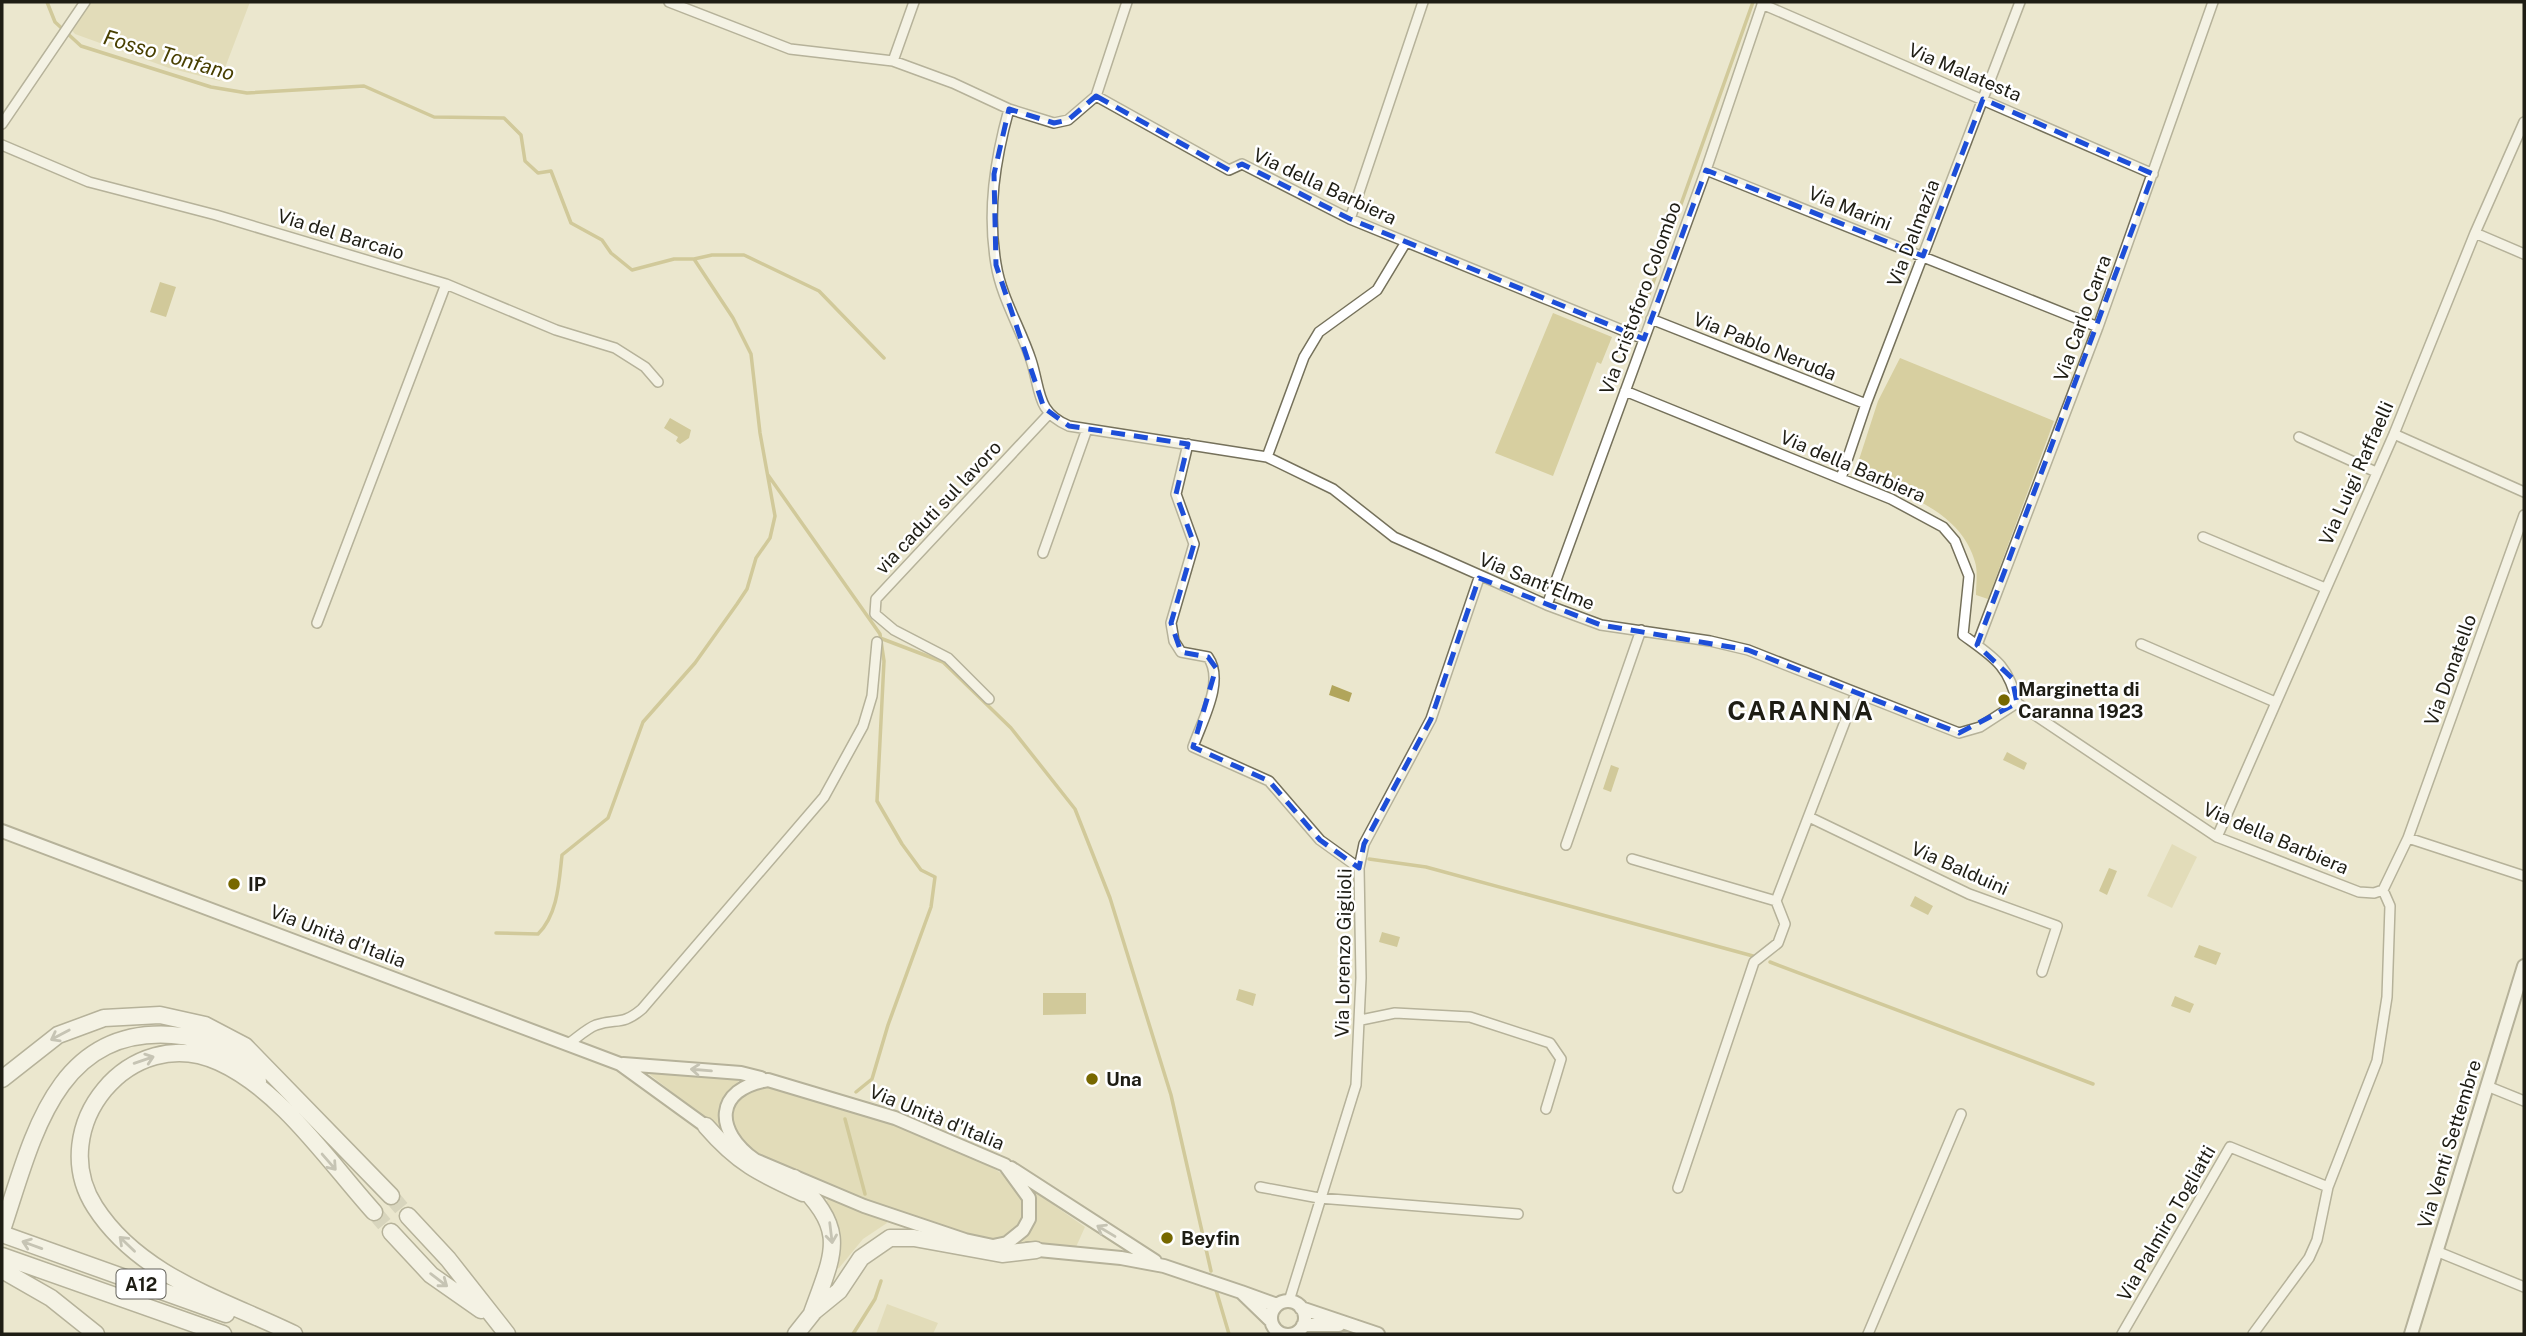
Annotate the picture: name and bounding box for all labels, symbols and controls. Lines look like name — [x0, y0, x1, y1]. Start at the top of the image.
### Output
water label: Fosso Tonfano — [101, 24, 237, 86]
street label: Via Malatesta — [1905, 38, 2025, 106]
street label: Via della Barbiera — [1250, 143, 1400, 229]
street label: Via Dalmazia — [1882, 176, 1944, 290]
street label: Via Marini — [1805, 181, 1895, 235]
street label: Via Cristoforo Colombo — [1595, 199, 1685, 397]
street label: Via del Barcaio — [275, 204, 407, 264]
street label: Via Carlo Carra — [2049, 252, 2115, 384]
street label: Via Pablo Neruda — [1690, 307, 1840, 385]
street label: Via Luigi Raffaelli — [2314, 398, 2398, 548]
street label: Via della Barbiera — [1777, 425, 1929, 507]
street label: via caduti sul lavoro — [871, 436, 1005, 578]
street label: Via Sant'Elme — [1476, 548, 1598, 614]
street label: Via Donatello — [2420, 611, 2480, 729]
place label: Marginetta di Caranna 1923 — [2018, 678, 2143, 722]
marker: Marginetta di Caranna 1923 — [1996, 692, 2012, 708]
district label: CARANNA — [1727, 695, 1875, 726]
street label: Via della Barbiera — [2200, 797, 2352, 879]
street label: Via Balduini — [1908, 837, 2012, 899]
street label: Via Lorenzo Giglioli — [1331, 868, 1355, 1038]
place label: IP — [248, 873, 266, 895]
marker: IP — [226, 876, 242, 892]
street label: Via Unità d'Italia — [267, 900, 409, 972]
one-way arrow — [50, 1028, 70, 1042]
one-way arrow — [132, 1053, 154, 1065]
street label: Via Venti Settembre — [2413, 1057, 2485, 1231]
one-way arrow — [690, 1063, 713, 1076]
place label: Una — [1106, 1068, 1142, 1090]
marker: Una — [1084, 1071, 1100, 1087]
street label: Via Unità d'Italia — [866, 1080, 1008, 1154]
street label: Via Palmiro Togliatti — [2112, 1141, 2220, 1305]
one-way arrow — [321, 1153, 337, 1171]
one-way arrow — [825, 1221, 838, 1244]
one-way arrow — [1097, 1223, 1116, 1238]
place label: Beyfin — [1181, 1227, 1240, 1249]
marker: Beyfin — [1159, 1230, 1175, 1246]
one-way arrow — [119, 1235, 136, 1252]
one-way arrow — [22, 1238, 44, 1250]
road number: A12 — [116, 1269, 166, 1298]
one-way arrow — [429, 1273, 448, 1288]

